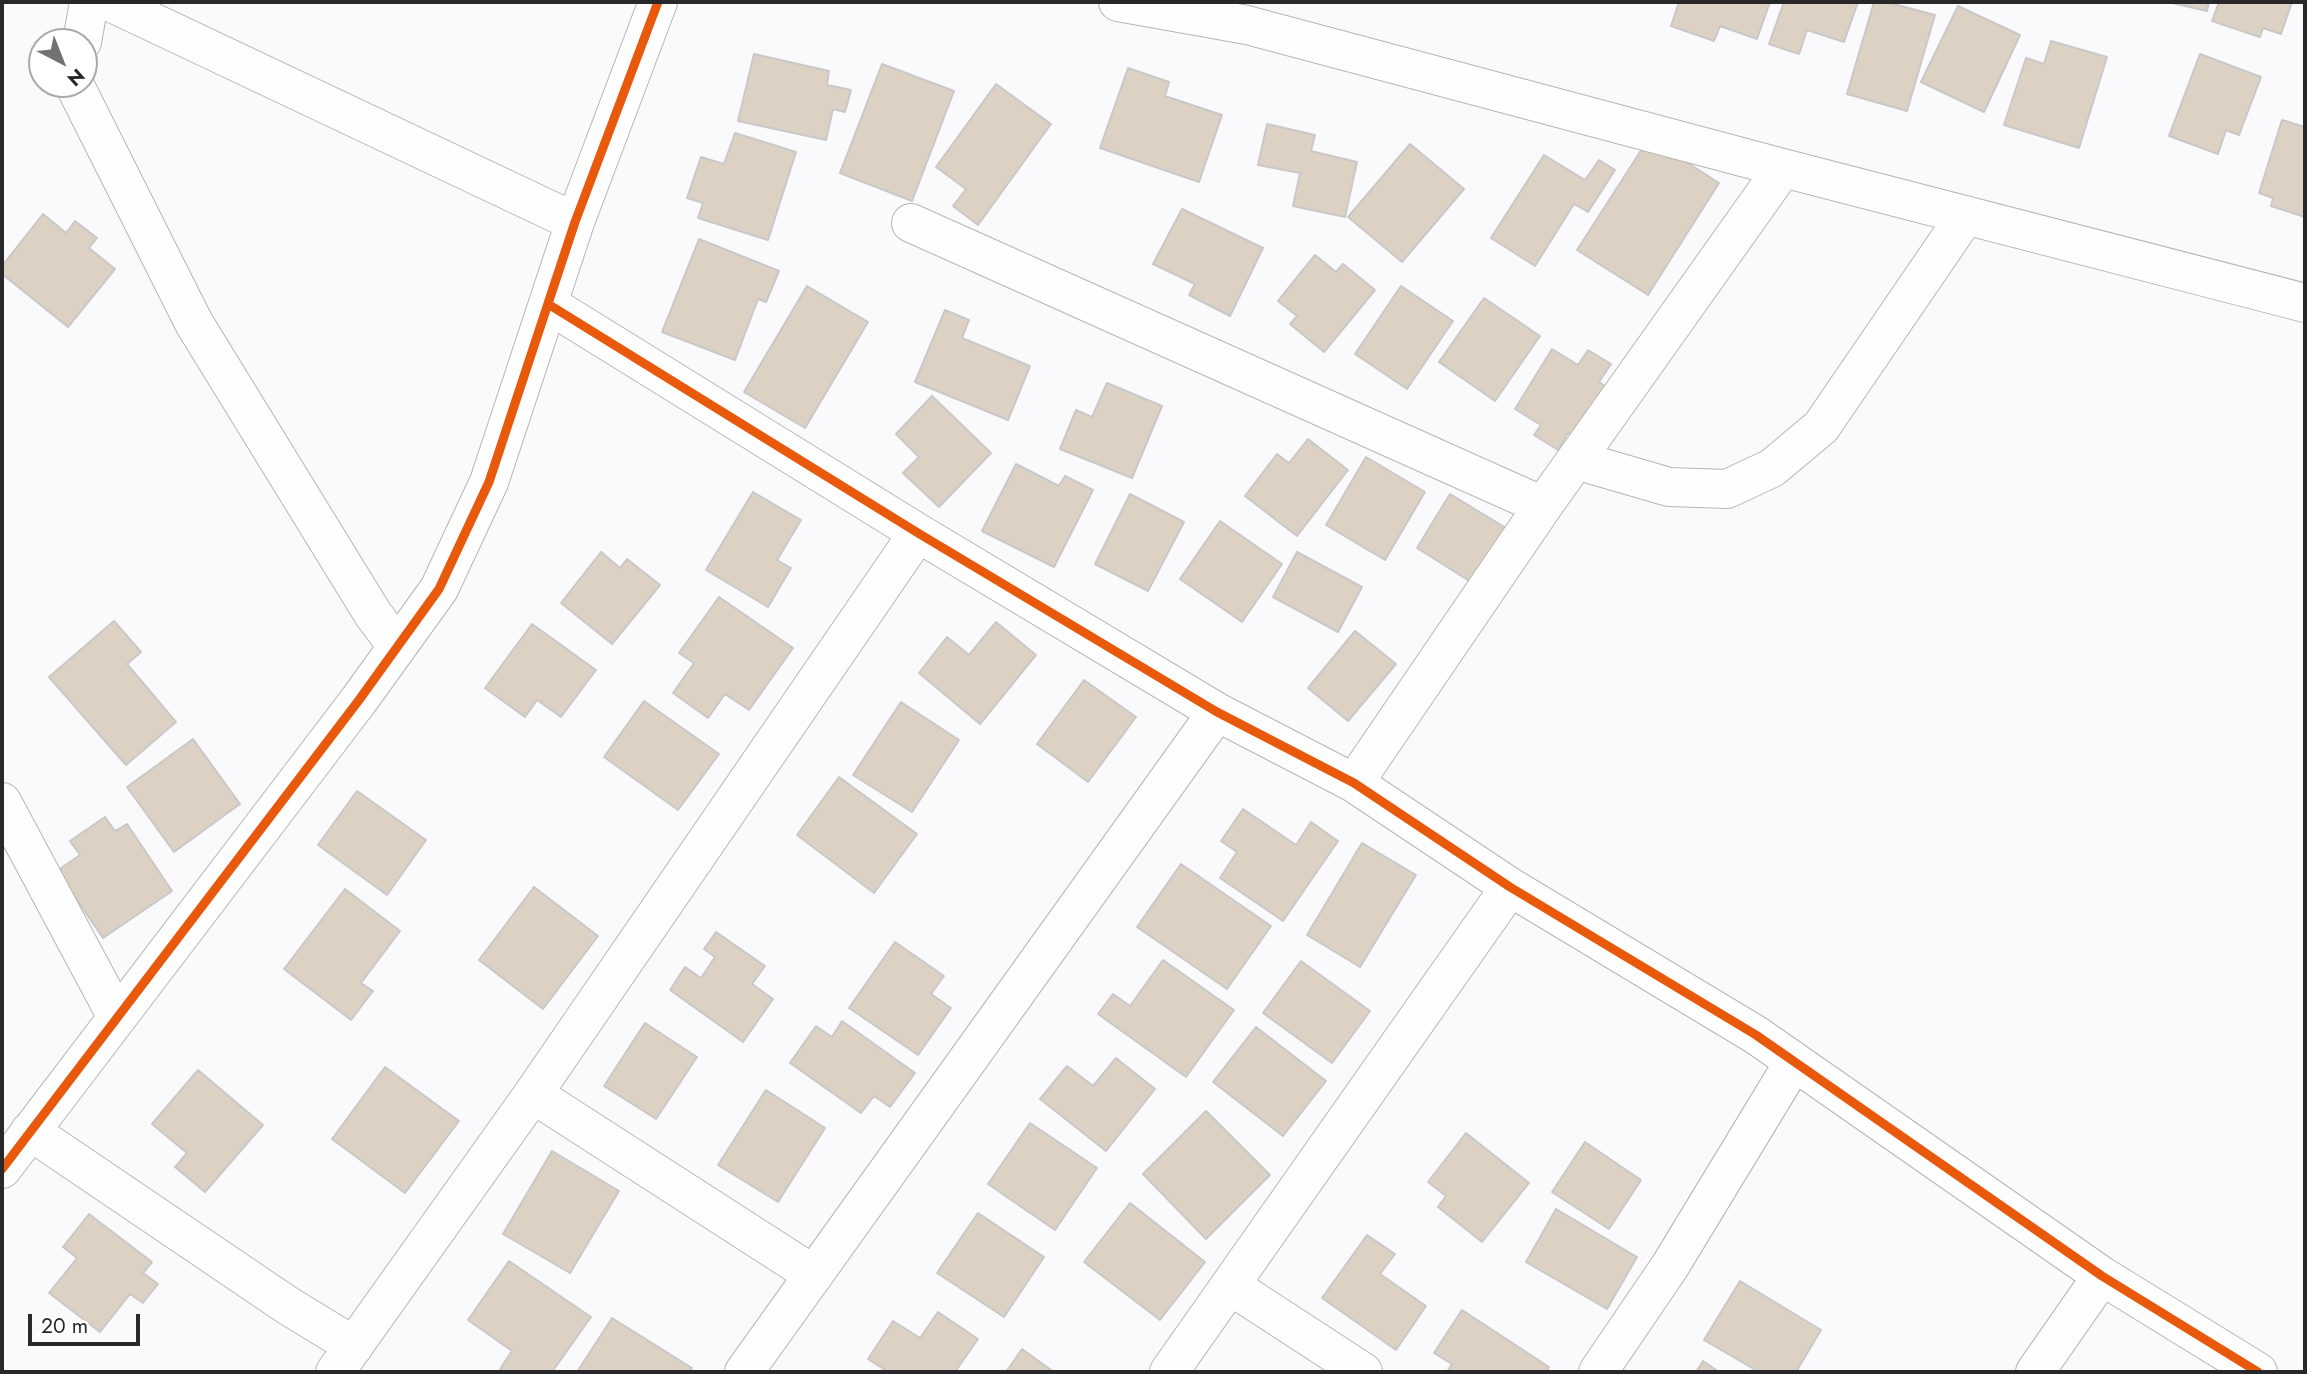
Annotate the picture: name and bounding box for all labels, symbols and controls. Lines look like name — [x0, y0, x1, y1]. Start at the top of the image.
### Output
north arrow — [28, 28, 98, 98]
text: N — [61, 62, 91, 93]
scale bar — [32, 1300, 144, 1344]
text: 20 m — [41, 1311, 88, 1341]

